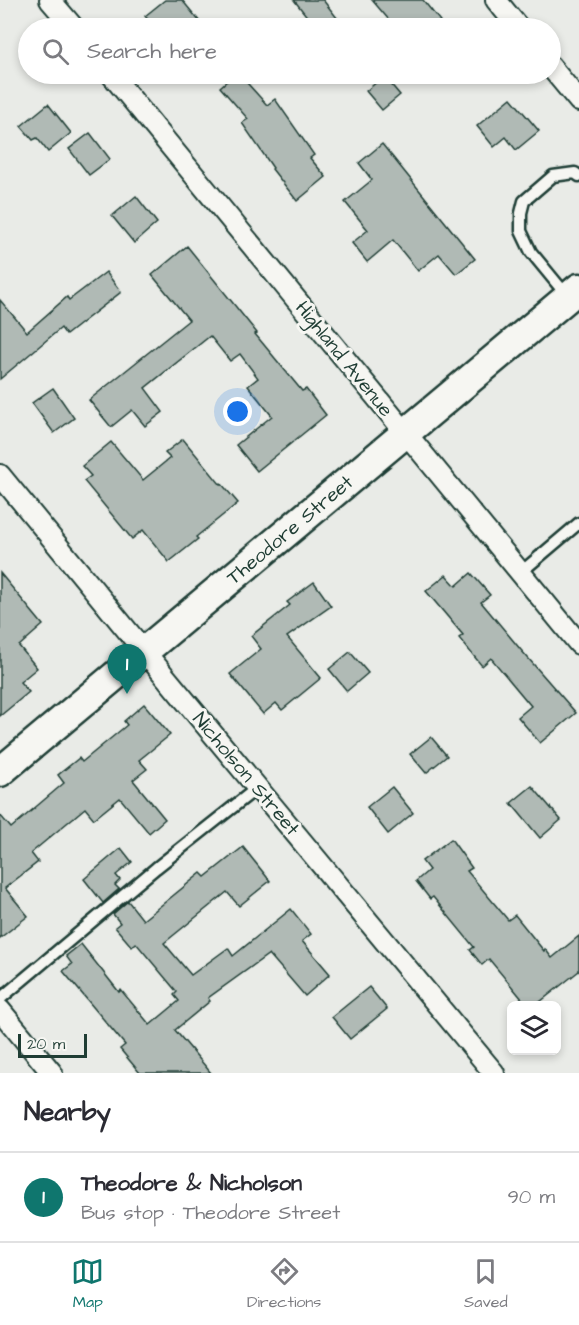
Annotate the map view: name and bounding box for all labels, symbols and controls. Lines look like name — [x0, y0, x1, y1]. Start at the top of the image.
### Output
search box — [18, 18, 561, 84]
icon: search — [39, 35, 72, 68]
text: Search here — [87, 36, 217, 67]
street label: Highland Avenue — [288, 295, 400, 424]
your location — [223, 397, 252, 426]
street label: Theodore Street — [221, 469, 359, 591]
pin: 1 — [108, 644, 146, 694]
street label: Nicholson Street — [186, 706, 306, 842]
map controls — [507, 1001, 561, 1055]
button: layers — [507, 1001, 561, 1055]
scale bar — [18, 1031, 87, 1058]
text: 20 m — [27, 1033, 65, 1055]
text: Nearby — [24, 1094, 111, 1130]
text: Theodore & Nicholson — [81, 1168, 302, 1199]
text: 1 — [42, 1183, 45, 1211]
text: 90 m — [507, 1183, 555, 1211]
text: Bus stop · Theodore Street — [81, 1199, 340, 1227]
tab: Map — [71, 1255, 104, 1313]
tab: Directions — [247, 1255, 321, 1313]
tab: Saved — [464, 1255, 508, 1313]

